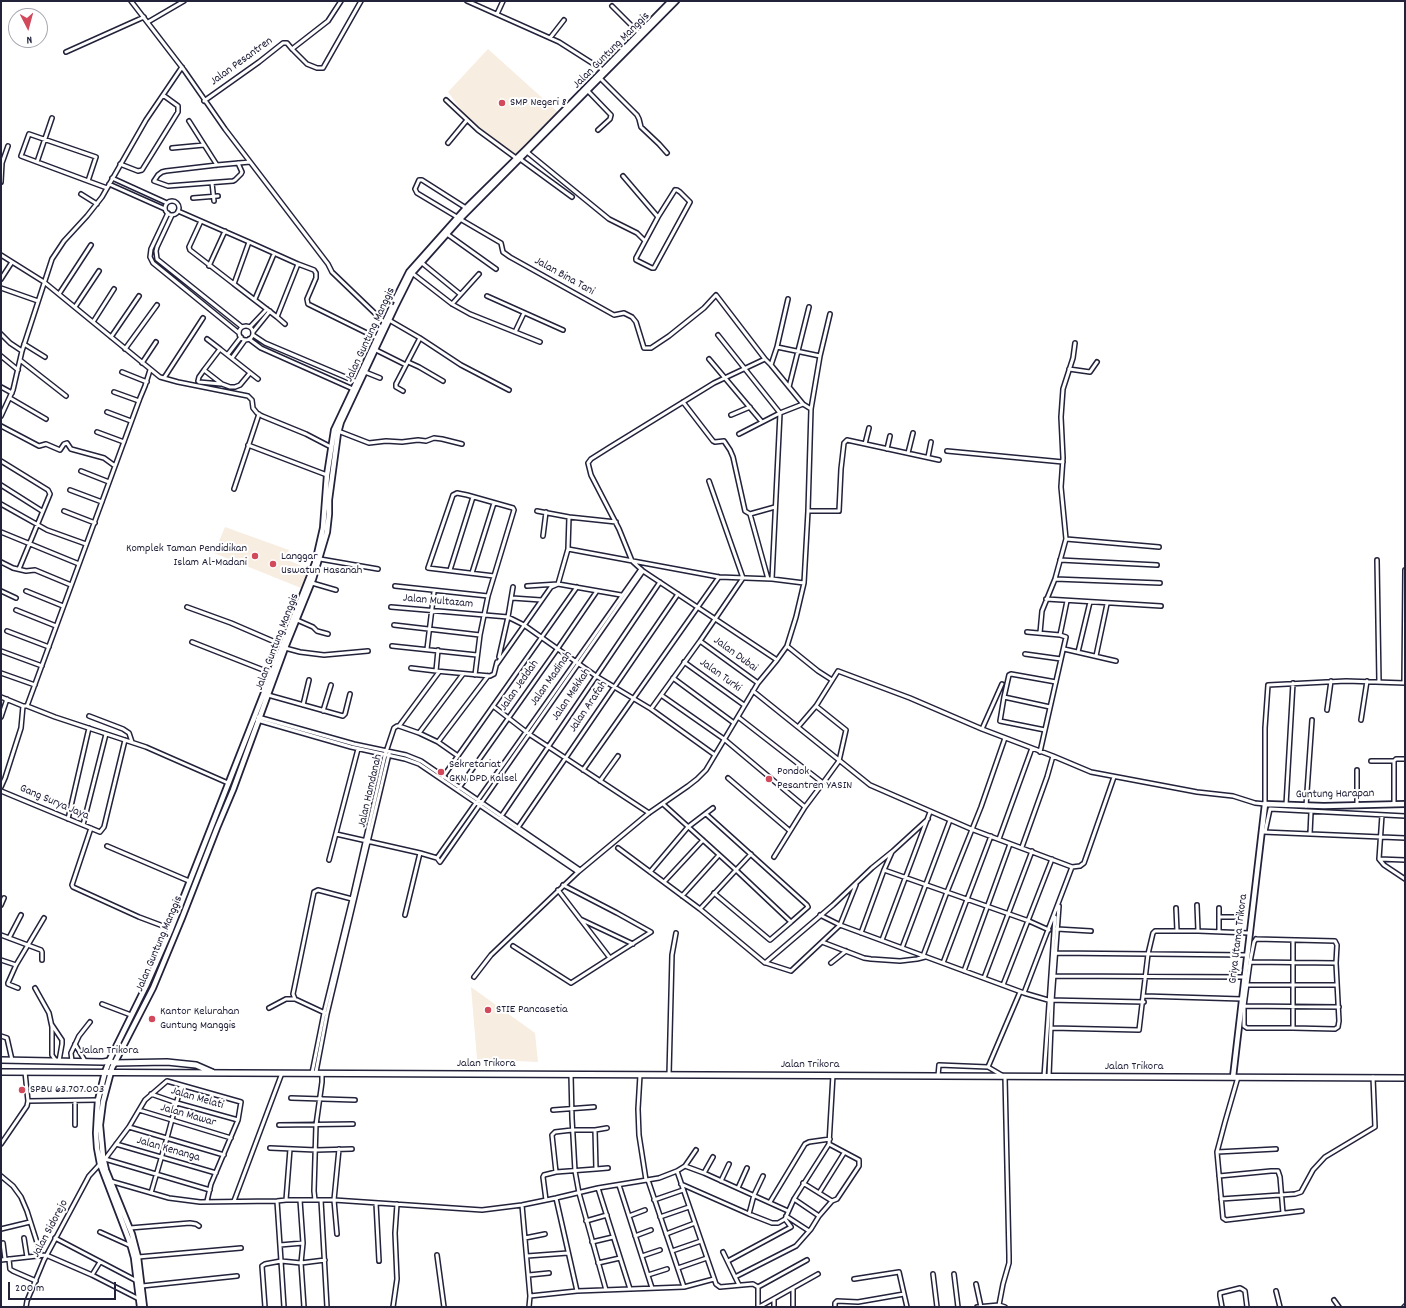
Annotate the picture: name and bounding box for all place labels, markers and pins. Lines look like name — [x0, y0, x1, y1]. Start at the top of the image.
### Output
place label: SMP Negeri 8 — [510, 96, 566, 110]
marker: SMP Negeri 8 — [497, 98, 507, 108]
place label: Komplek Taman Pendidikan Islam Al-Madani — [126, 542, 247, 570]
place label: Langgar Uswatun Hasanah — [281, 550, 362, 578]
marker: Komplek Taman Pendidikan Islam Al-Madani — [250, 551, 260, 561]
marker: Langgar Uswatun Hasanah — [268, 559, 278, 569]
place label: Sekretariat GKN DPD Kalsel — [449, 758, 517, 786]
place label: Pondok Pesantren YASIN — [777, 765, 852, 793]
marker: Sekretariat GKN DPD Kalsel — [436, 767, 446, 777]
marker: Pondok Pesantren YASIN — [764, 774, 774, 784]
place label: STIE Pancasetia — [496, 1003, 568, 1017]
place label: Kantor Kelurahan Guntung Manggis — [160, 1005, 239, 1033]
marker: STIE Pancasetia — [483, 1005, 493, 1015]
marker: Kantor Kelurahan Guntung Manggis — [147, 1014, 157, 1024]
place label: SPBU 63.707.003 — [30, 1083, 104, 1097]
marker: SPBU 63.707.003 — [17, 1085, 27, 1095]

